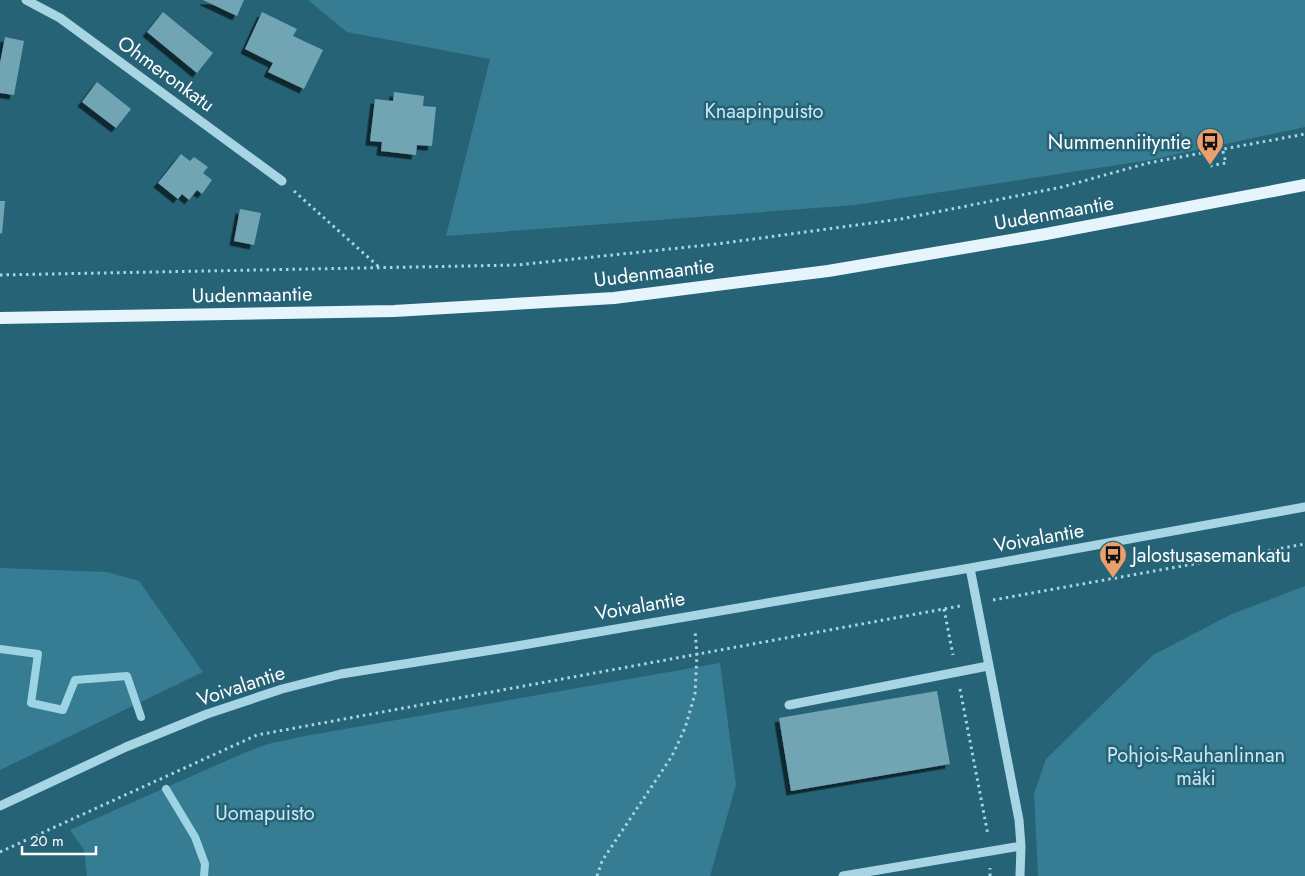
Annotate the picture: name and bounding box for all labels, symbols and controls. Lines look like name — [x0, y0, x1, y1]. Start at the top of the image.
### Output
street label: Ohmeronkatu — [111, 29, 221, 119]
park label: Knaapinpuisto — [704, 97, 824, 126]
bus stop icon: Nummenniityntie — [1195, 127, 1225, 166]
place label: Nummenniityntie — [1048, 128, 1191, 157]
street label: Uudenmaantie — [992, 188, 1116, 238]
street label: Uudenmaantie — [592, 251, 716, 295]
street label: Uudenmaantie — [191, 279, 313, 311]
street label: Voivalantie — [992, 516, 1086, 560]
bus stop icon: Jalostusasemankatu — [1098, 540, 1128, 579]
place label: Jalostusasemankatu — [1129, 541, 1291, 570]
street label: Voivalantie — [593, 584, 687, 628]
street label: Voivalantie — [193, 658, 289, 714]
park label: Pohjois-Rauhanlinnan mäki — [1107, 741, 1285, 793]
park label: Uomapuisto — [215, 799, 315, 828]
scale bar — [22, 824, 96, 856]
text: 20 m — [30, 830, 64, 852]

